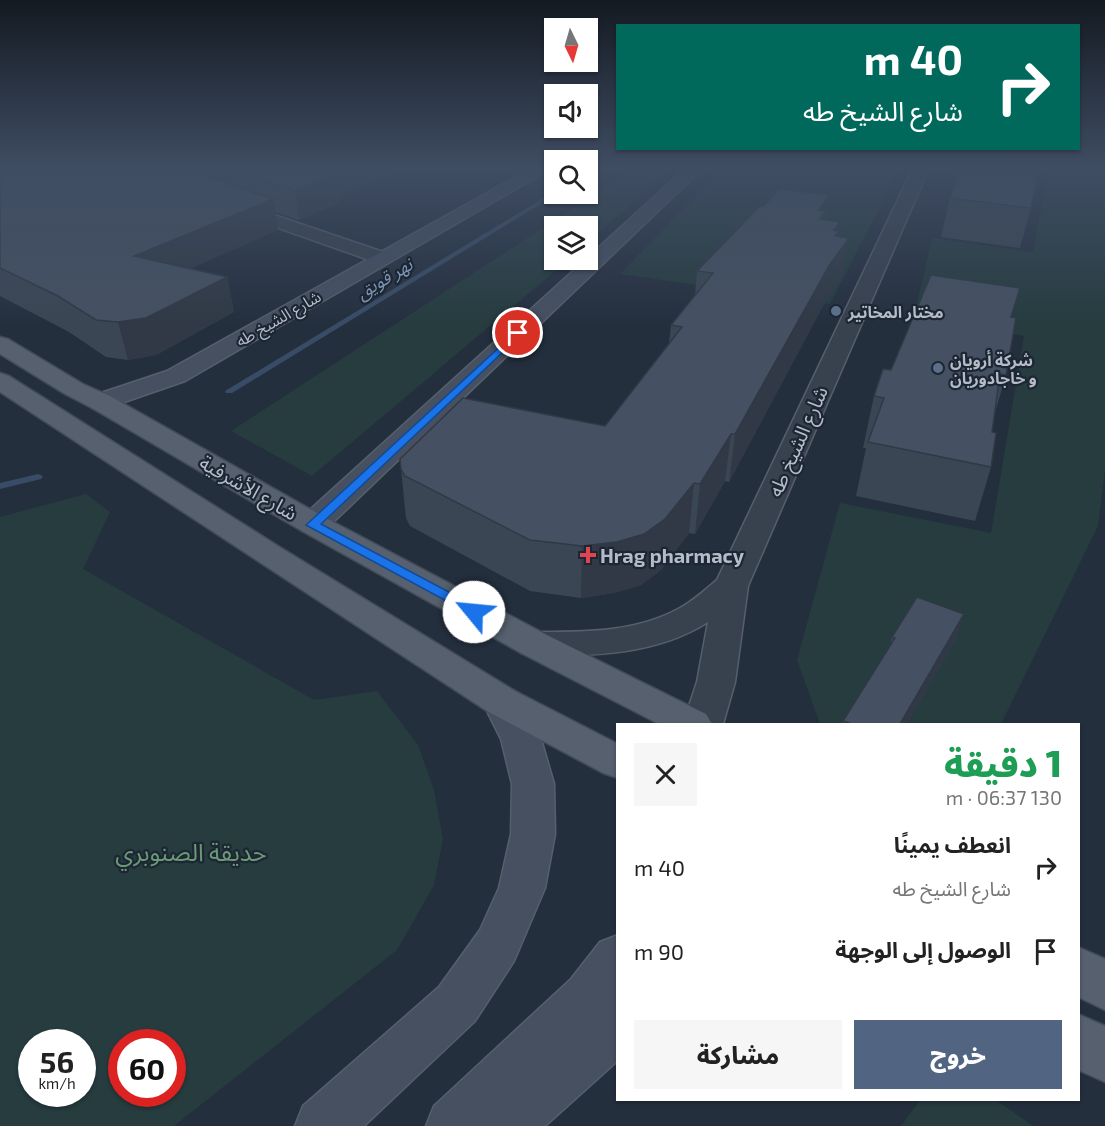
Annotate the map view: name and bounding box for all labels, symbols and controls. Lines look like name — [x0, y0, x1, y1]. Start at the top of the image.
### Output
north arrow — [544, 18, 598, 72]
map controls — [544, 18, 598, 270]
text: 40 m — [864, 33, 963, 83]
icon: right — [984, 48, 1062, 126]
button: sound — [544, 84, 598, 138]
text: شارع الشيخ طه — [803, 94, 963, 126]
button: search — [544, 150, 598, 204]
button: layers — [544, 216, 598, 270]
water label: نهر قويق — [352, 252, 418, 304]
street label: شارع الشيخ طه — [232, 286, 326, 353]
place label: مختار المخاتير — [847, 302, 944, 322]
marker: مختار المخاتير — [829, 304, 843, 318]
pin — [492, 307, 543, 358]
icon: arrive — [501, 316, 534, 349]
place label: شركة أرويان و خاجادوريان — [950, 350, 1037, 388]
marker: شركة أرويان و خاجادوريان — [931, 361, 945, 375]
street label: شارع الشيخ طه — [762, 382, 836, 502]
street label: شارع الأشرفية — [194, 449, 302, 528]
place label: Hrag pharmacy — [600, 543, 745, 568]
marker: Hrag pharmacy — [581, 548, 595, 562]
position arrow — [442, 580, 506, 644]
text: 1 دقيقة — [944, 741, 1062, 784]
button: close — [634, 743, 697, 806]
text: 130 m · 06:37 — [946, 785, 1062, 809]
text: انعطف يمينًا — [894, 831, 1011, 857]
park label: حديقة الصنوبري — [115, 837, 267, 871]
icon: right — [1029, 851, 1062, 884]
text: 40 m — [634, 854, 685, 880]
text: شارع الشيخ طه — [892, 876, 1011, 900]
icon: arrive — [1029, 935, 1062, 968]
text: الوصول إلى الوجهة — [835, 936, 1011, 962]
text: 90 m — [634, 938, 684, 964]
button: مشاركة — [634, 1020, 842, 1089]
button: خروج — [854, 1020, 1062, 1089]
speed limit sign: 60 — [108, 1029, 186, 1107]
text: 56 — [40, 1043, 74, 1079]
text: km/h — [38, 1074, 76, 1092]

